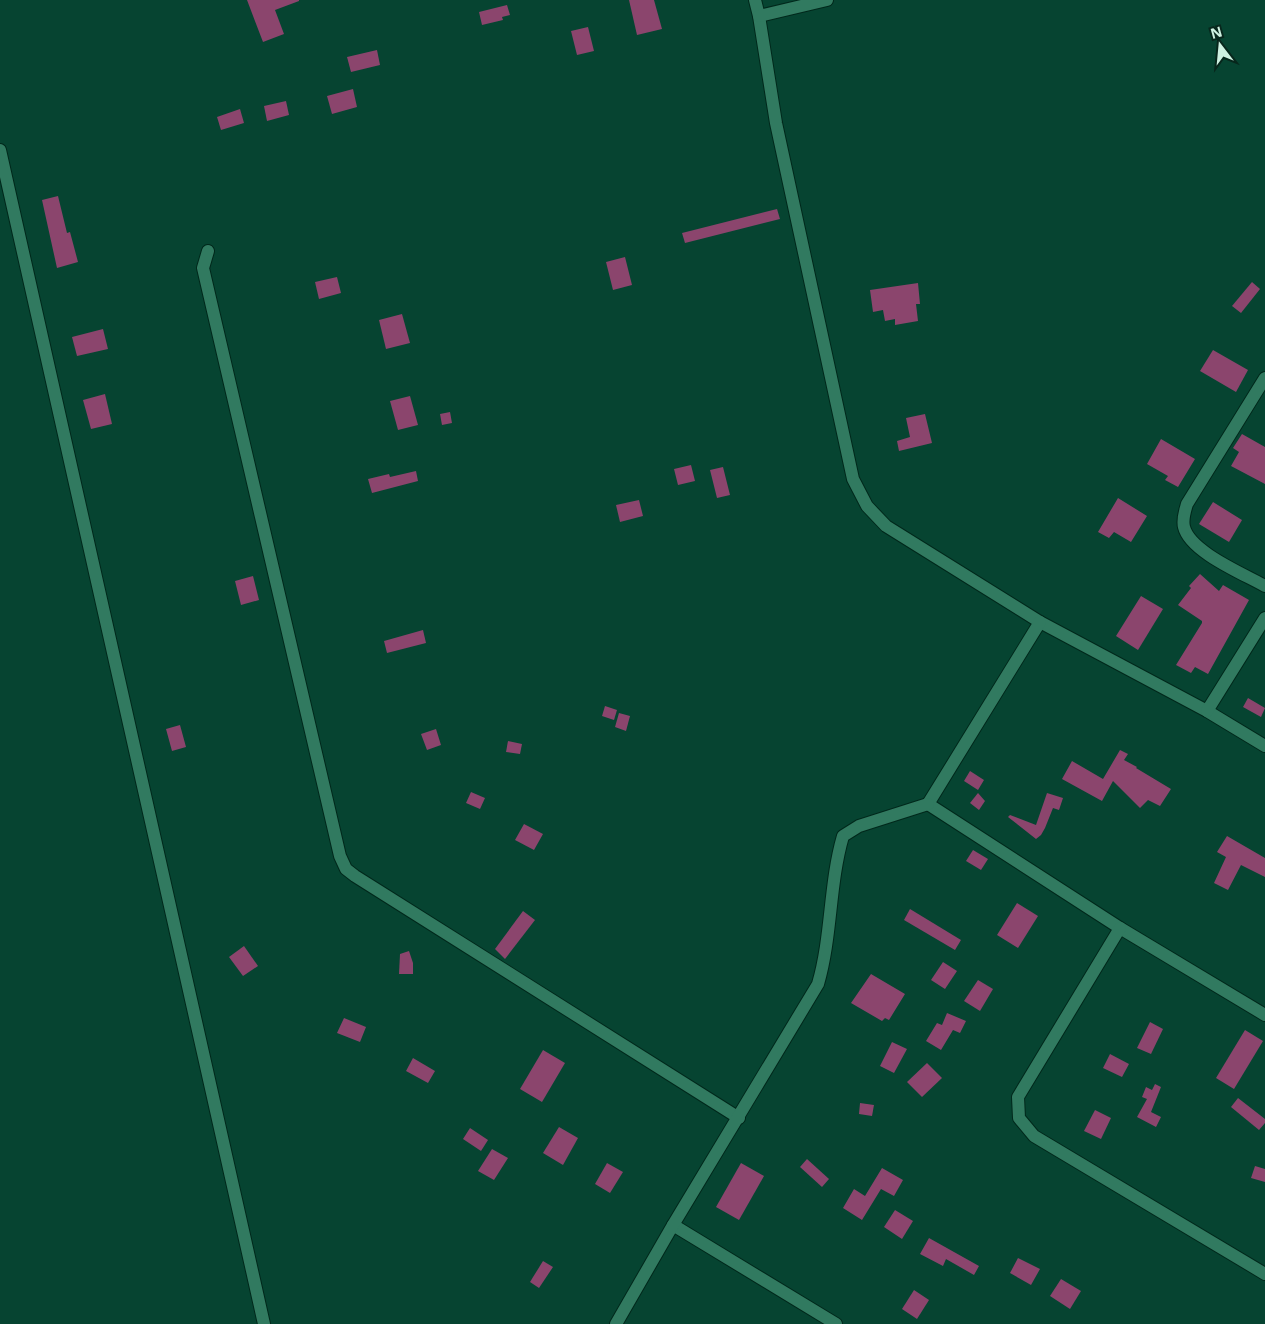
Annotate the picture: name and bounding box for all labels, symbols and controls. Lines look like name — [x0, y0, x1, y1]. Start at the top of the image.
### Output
north arrow — [1195, 20, 1245, 70]
text: N — [1208, 21, 1224, 43]

